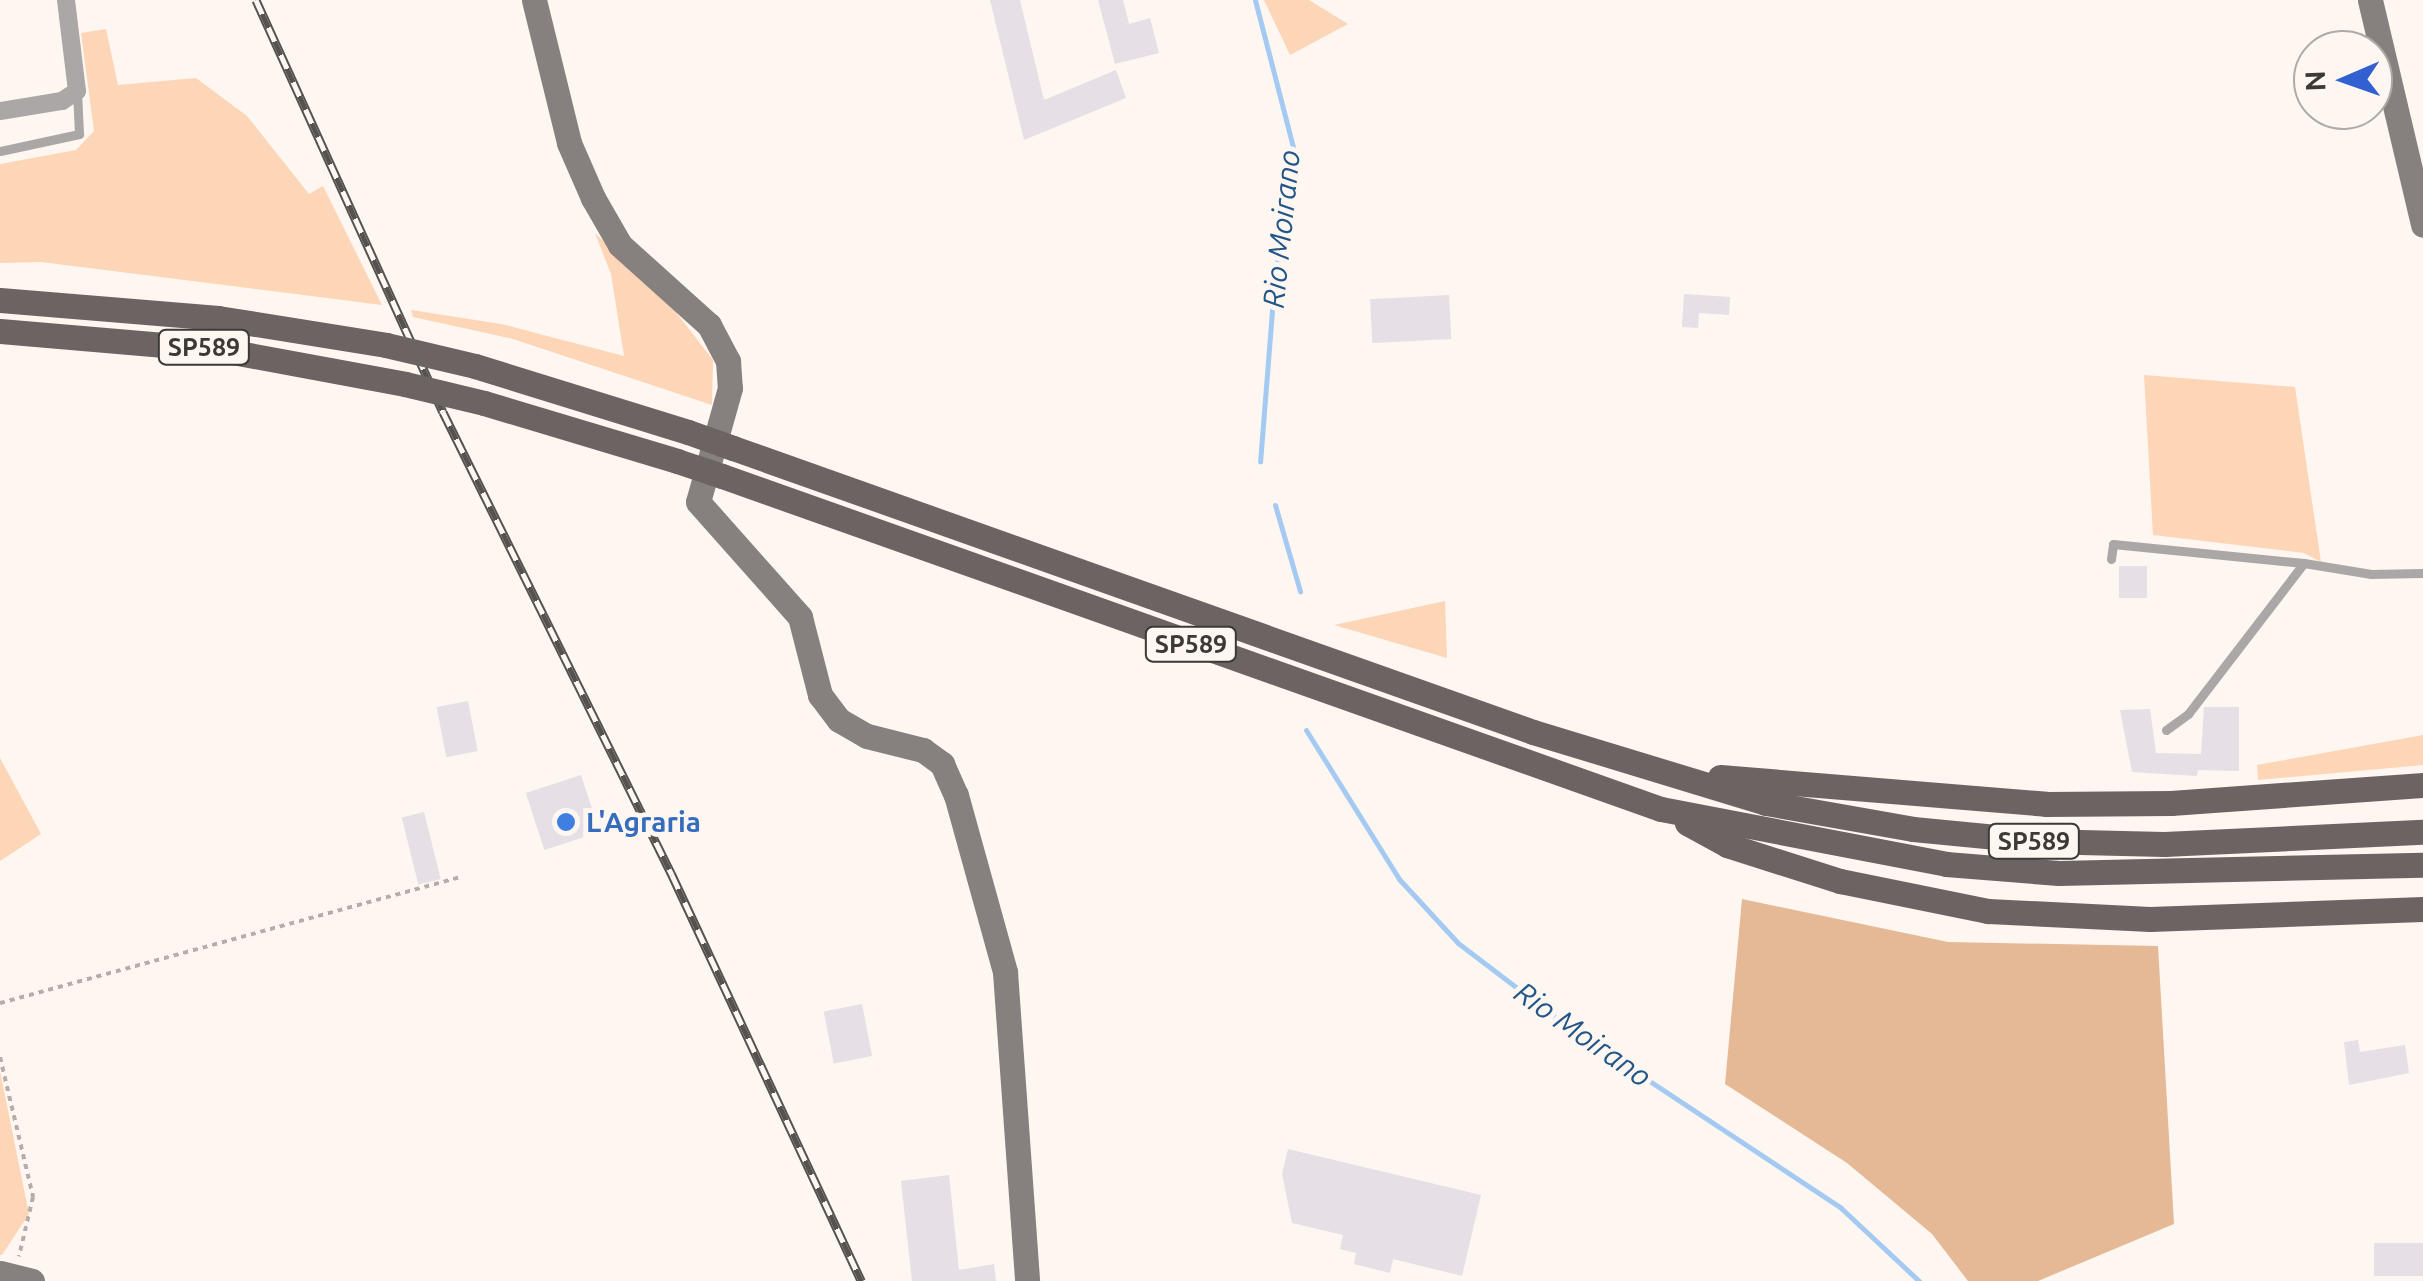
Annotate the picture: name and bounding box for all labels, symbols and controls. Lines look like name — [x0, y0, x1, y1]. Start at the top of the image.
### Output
north arrow — [2293, 30, 2393, 130]
text: N — [2299, 70, 2330, 92]
water label: Rio Moirano — [1255, 148, 1307, 310]
road number: SP589 — [156, 327, 252, 367]
road number: SP589 — [1144, 624, 1238, 664]
place label: L'Agraria — [586, 805, 701, 839]
marker: L'Agraria — [555, 811, 577, 833]
road number: SP589 — [1986, 821, 2082, 861]
water label: Rio Moirano — [1508, 974, 1658, 1094]

